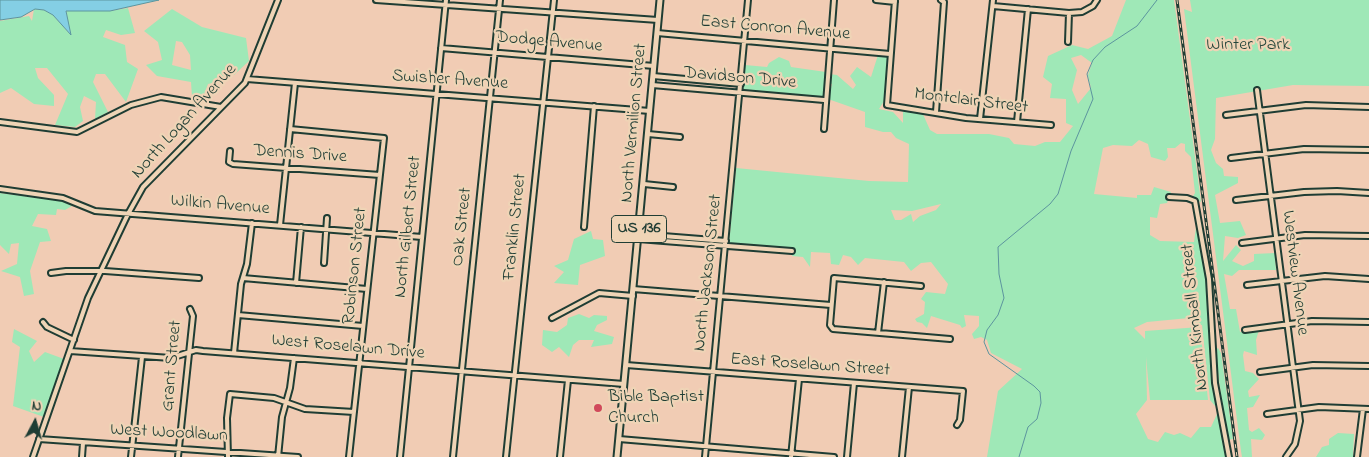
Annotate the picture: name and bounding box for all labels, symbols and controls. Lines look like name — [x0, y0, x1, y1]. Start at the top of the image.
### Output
street label: East Conron Avenue — [699, 12, 851, 46]
street label: Dodge Avenue — [495, 28, 603, 58]
park label: Winter Park — [1206, 35, 1290, 57]
street label: North Vermilion Street — [617, 42, 653, 204]
street label: North Logan Avenue — [128, 60, 242, 184]
street label: Davidson Drive — [683, 63, 797, 95]
street label: Swisher Avenue — [391, 66, 509, 96]
street label: Montclair Street — [913, 84, 1029, 120]
street label: Dennis Drive — [253, 141, 347, 169]
street label: North Gilbert Street — [391, 155, 427, 299]
street label: Franklin Street — [500, 173, 532, 281]
street label: Oak Street — [448, 186, 478, 268]
street label: Wilkin Avenue — [170, 191, 270, 221]
street label: North Jackson Street — [690, 193, 728, 353]
street label: Robinson Street — [339, 206, 373, 326]
street label: Westview Avenue — [1276, 209, 1312, 337]
road number: US 136 — [612, 215, 666, 242]
street label: North Kimball Street — [1178, 243, 1214, 391]
street label: Grant Street — [158, 320, 188, 412]
street label: West Roselawn Drive — [270, 331, 426, 365]
street label: East Roselawn Street — [729, 350, 891, 382]
place label: Bible Baptist Church — [608, 387, 704, 429]
text: N — [31, 396, 42, 418]
north arrow — [10, 397, 60, 447]
marker: Bible Baptist Church — [592, 402, 604, 414]
street label: West Woodlawn — [110, 420, 228, 448]

